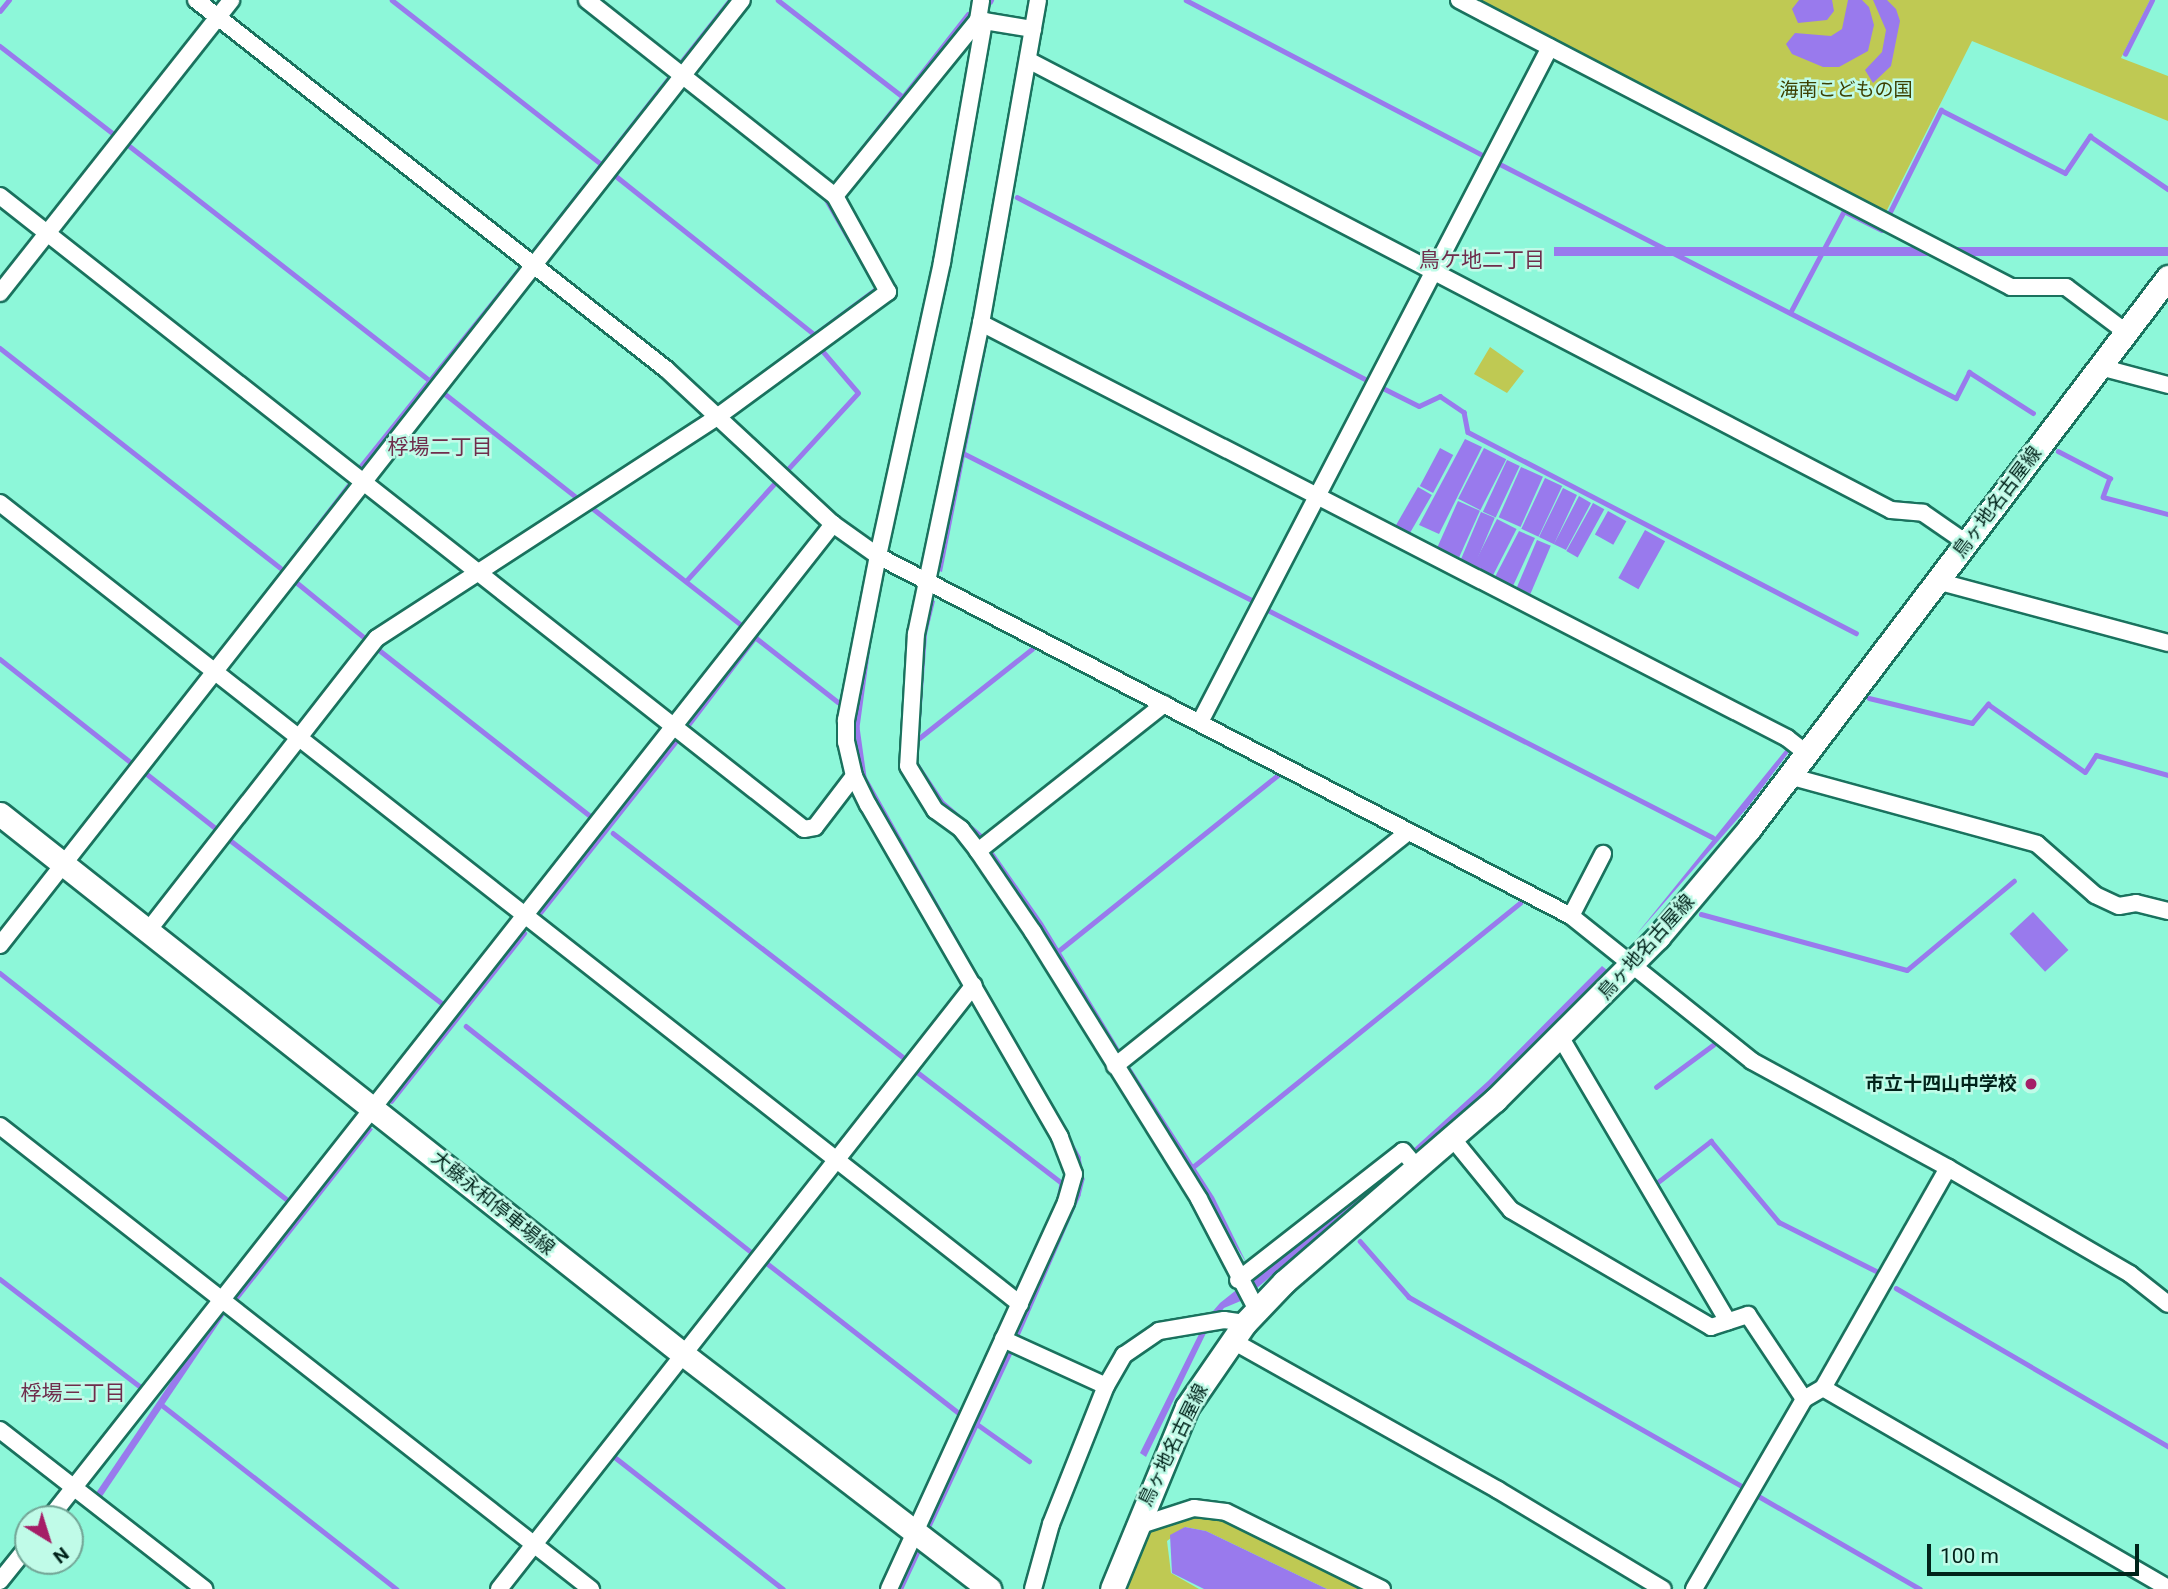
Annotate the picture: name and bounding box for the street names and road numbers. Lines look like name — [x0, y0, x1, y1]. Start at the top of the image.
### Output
street label: 鳥ヶ地名古屋線 — [1948, 442, 2046, 562]
street label: 鳥ヶ地名古屋線 — [1593, 890, 1699, 1004]
street label: 大藤永和停車場線 — [427, 1146, 559, 1260]
street label: 鳥ヶ地名古屋線 — [1134, 1380, 1212, 1510]

